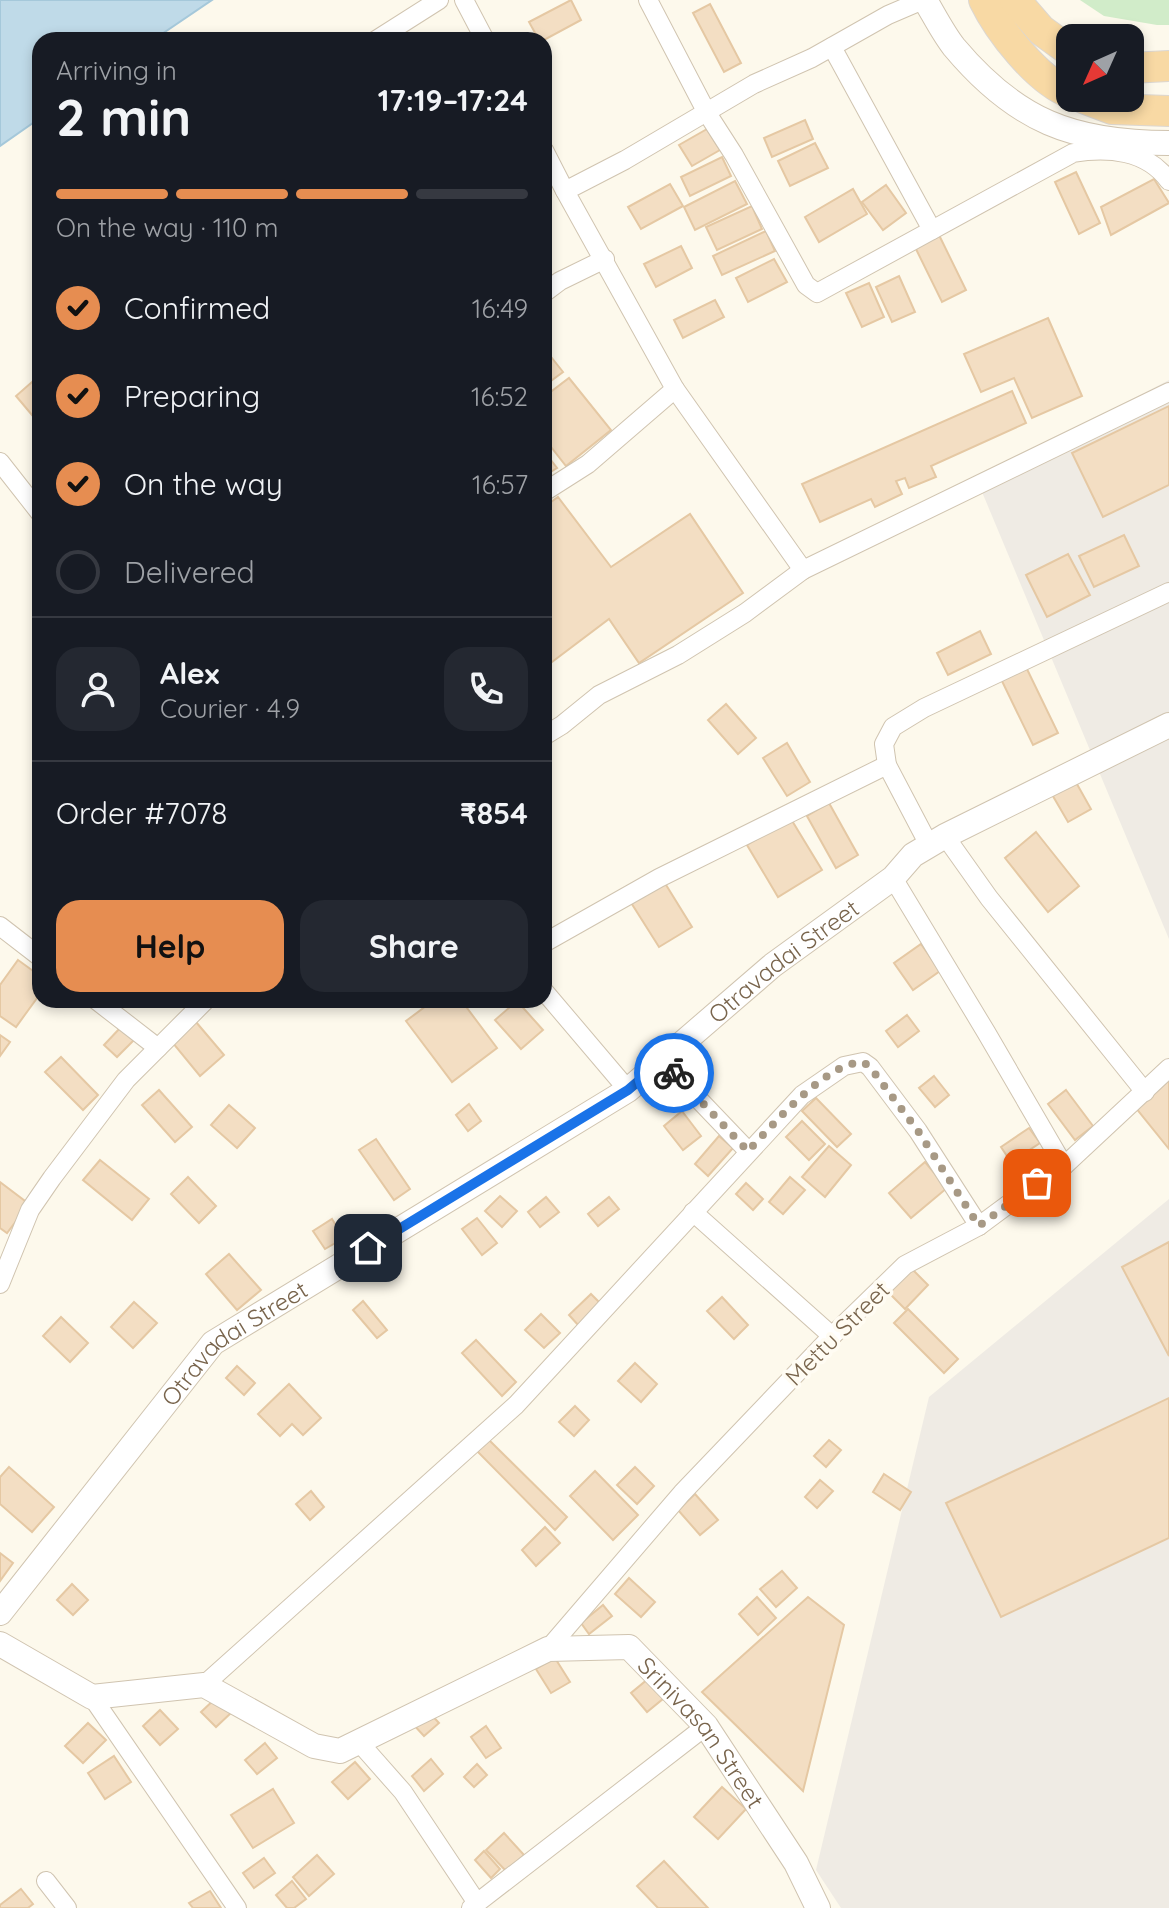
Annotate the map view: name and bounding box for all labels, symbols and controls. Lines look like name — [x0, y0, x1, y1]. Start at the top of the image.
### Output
north arrow — [1056, 24, 1144, 112]
map controls — [1056, 24, 1144, 112]
text: Arriving in — [56, 54, 177, 87]
text: 17:19–17:24 — [378, 81, 528, 119]
text: 2 min — [56, 84, 191, 149]
text: On the way · 110 m — [56, 211, 278, 244]
icon: check — [56, 286, 100, 330]
text: Confirmed — [124, 289, 270, 327]
text: 16:49 — [472, 292, 528, 325]
icon: check — [56, 374, 100, 418]
text: Preparing — [124, 377, 260, 415]
text: 16:52 — [471, 380, 528, 413]
icon: check — [56, 462, 100, 506]
text: On the way — [124, 465, 283, 503]
text: 16:57 — [472, 468, 528, 501]
text: Delivered — [124, 553, 255, 591]
button: person — [56, 647, 140, 731]
button: phone — [444, 647, 528, 731]
text: Alex — [160, 654, 219, 692]
text: Courier · 4.9 — [160, 692, 300, 725]
text: Order #7078 — [56, 794, 228, 832]
text: ₹854 — [460, 794, 528, 832]
street label: Otravadai Street — [702, 893, 865, 1029]
button: Help — [56, 900, 284, 992]
button: Share — [300, 900, 528, 992]
courier — [634, 1033, 714, 1113]
icon: bike — [652, 1051, 696, 1095]
pin — [1003, 1149, 1071, 1217]
icon: bag — [1015, 1161, 1059, 1205]
pin — [334, 1214, 402, 1282]
icon: home — [346, 1226, 390, 1270]
street label: Otravadai Street — [154, 1274, 313, 1412]
street label: Mettu Street — [778, 1274, 896, 1392]
street label: Srinivasan Street — [632, 1650, 771, 1814]

